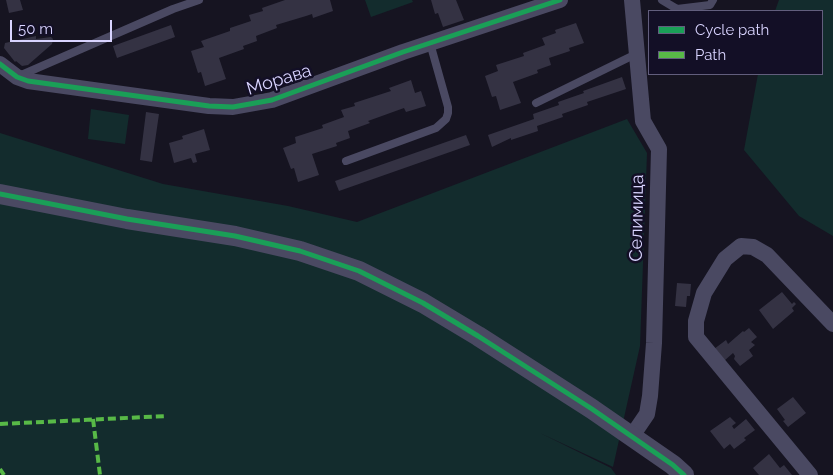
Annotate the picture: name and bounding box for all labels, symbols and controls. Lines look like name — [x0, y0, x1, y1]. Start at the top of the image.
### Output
scale bar — [12, 10, 115, 42]
legend — [648, 10, 823, 75]
text: 50 m — [18, 20, 53, 38]
text: Cycle path — [695, 21, 769, 39]
text: Path — [695, 46, 726, 64]
street label: Морава — [244, 60, 314, 100]
street label: Селимица — [625, 174, 649, 262]

